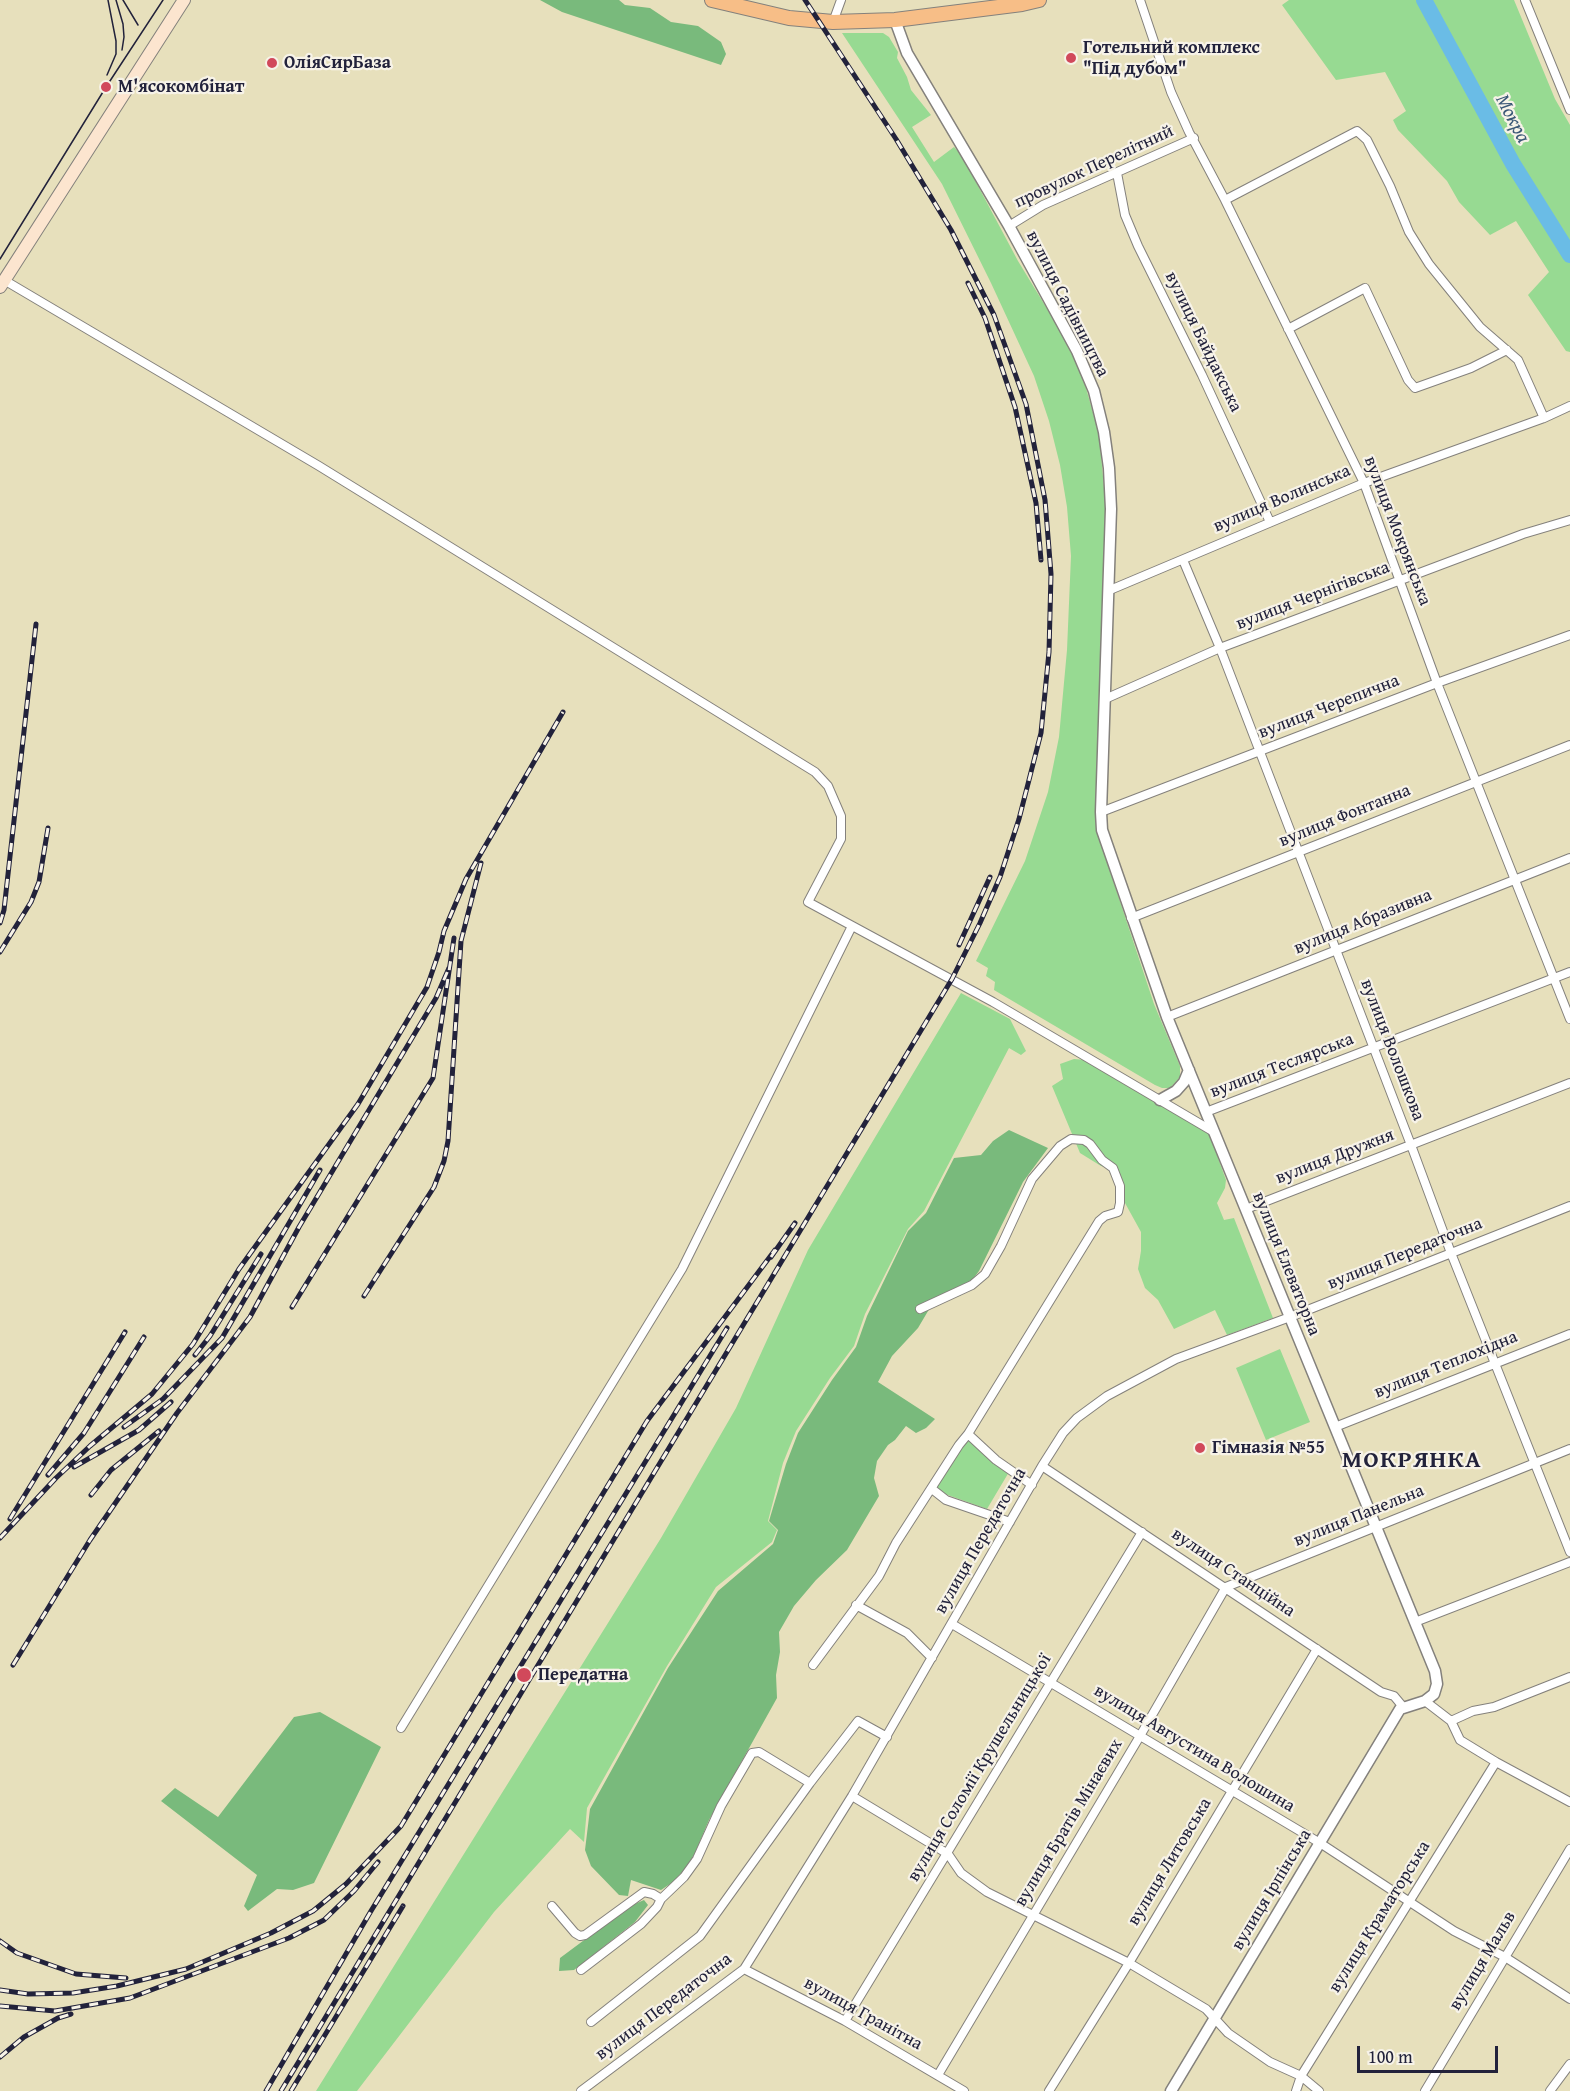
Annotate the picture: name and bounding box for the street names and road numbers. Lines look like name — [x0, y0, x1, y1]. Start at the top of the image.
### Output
street label: провулок Перелітний — [1011, 121, 1177, 213]
street label: вулиця Садівництва — [1021, 227, 1113, 381]
street label: вулиця Байдакська — [1160, 268, 1246, 416]
street label: вулиця Мокрянська — [1359, 453, 1435, 609]
street label: вулиця Волинська — [1210, 460, 1354, 538]
street label: вулиця Чернігівська — [1233, 557, 1393, 635]
street label: вулиця Черепична — [1256, 670, 1402, 744]
street label: вулиця Фонтанна — [1276, 780, 1414, 852]
street label: вулиця Абразивна — [1291, 885, 1435, 959]
street label: вулиця Волошкова — [1355, 976, 1429, 1124]
street label: вулиця Теслярська — [1207, 1029, 1357, 1103]
street label: вулиця Дружня — [1273, 1125, 1397, 1189]
street label: вулиця Елеваторна — [1247, 1189, 1325, 1339]
street label: вулиця Передаточна — [1324, 1213, 1486, 1295]
street label: вулиця Теплохідна — [1371, 1326, 1521, 1404]
street label: вулиця Передаточна — [930, 1464, 1032, 1618]
street label: вулиця Панельна — [1291, 1480, 1427, 1552]
street label: вулиця Станційна — [1167, 1524, 1299, 1622]
street label: вулиця Соломії Крушельницької — [903, 1650, 1057, 1886]
street label: вулиця Августина Волошина — [1090, 1680, 1298, 1818]
street label: вулиця Братів Мінаєвих — [1010, 1735, 1128, 1911]
street label: вулиця Литовська — [1123, 1794, 1217, 1930]
street label: вулиця Ірпінська — [1227, 1826, 1317, 1954]
street label: вулиця Краматорська — [1325, 1837, 1435, 1997]
street label: вулиця Мальв — [1445, 1908, 1521, 2014]
street label: вулиця Передаточна — [592, 1949, 736, 2065]
street label: вулиця Гранітна — [800, 1973, 926, 2055]

